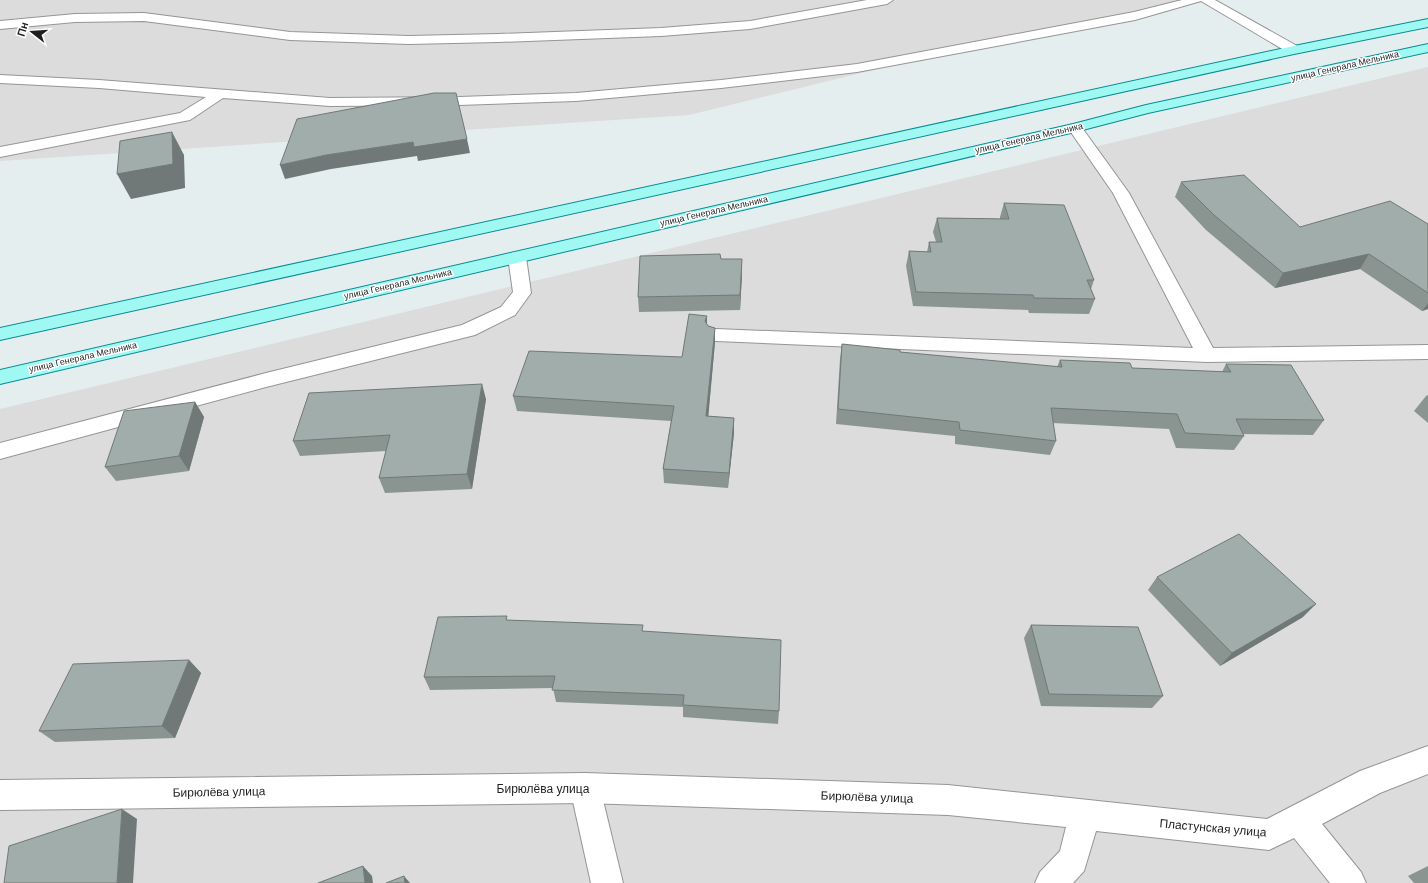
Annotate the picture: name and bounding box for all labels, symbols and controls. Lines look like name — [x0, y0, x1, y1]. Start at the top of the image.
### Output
north arrow — [12, 12, 52, 52]
text: Пн — [14, 20, 31, 38]
street label: улица Генерала Мельника — [1290, 48, 1400, 84]
street label: улица Генерала Мельника — [974, 120, 1084, 156]
street label: улица Генерала Мельника — [659, 193, 769, 229]
street label: улица Генерала Мельника — [343, 266, 453, 302]
street label: улица Генерала Мельника — [28, 339, 138, 375]
street label: Бирюлёва улица — [497, 781, 590, 797]
street label: Бирюлёва улица — [172, 783, 266, 801]
street label: Бирюлёва улица — [820, 787, 914, 807]
street label: Пластунская улица — [1159, 815, 1268, 841]

